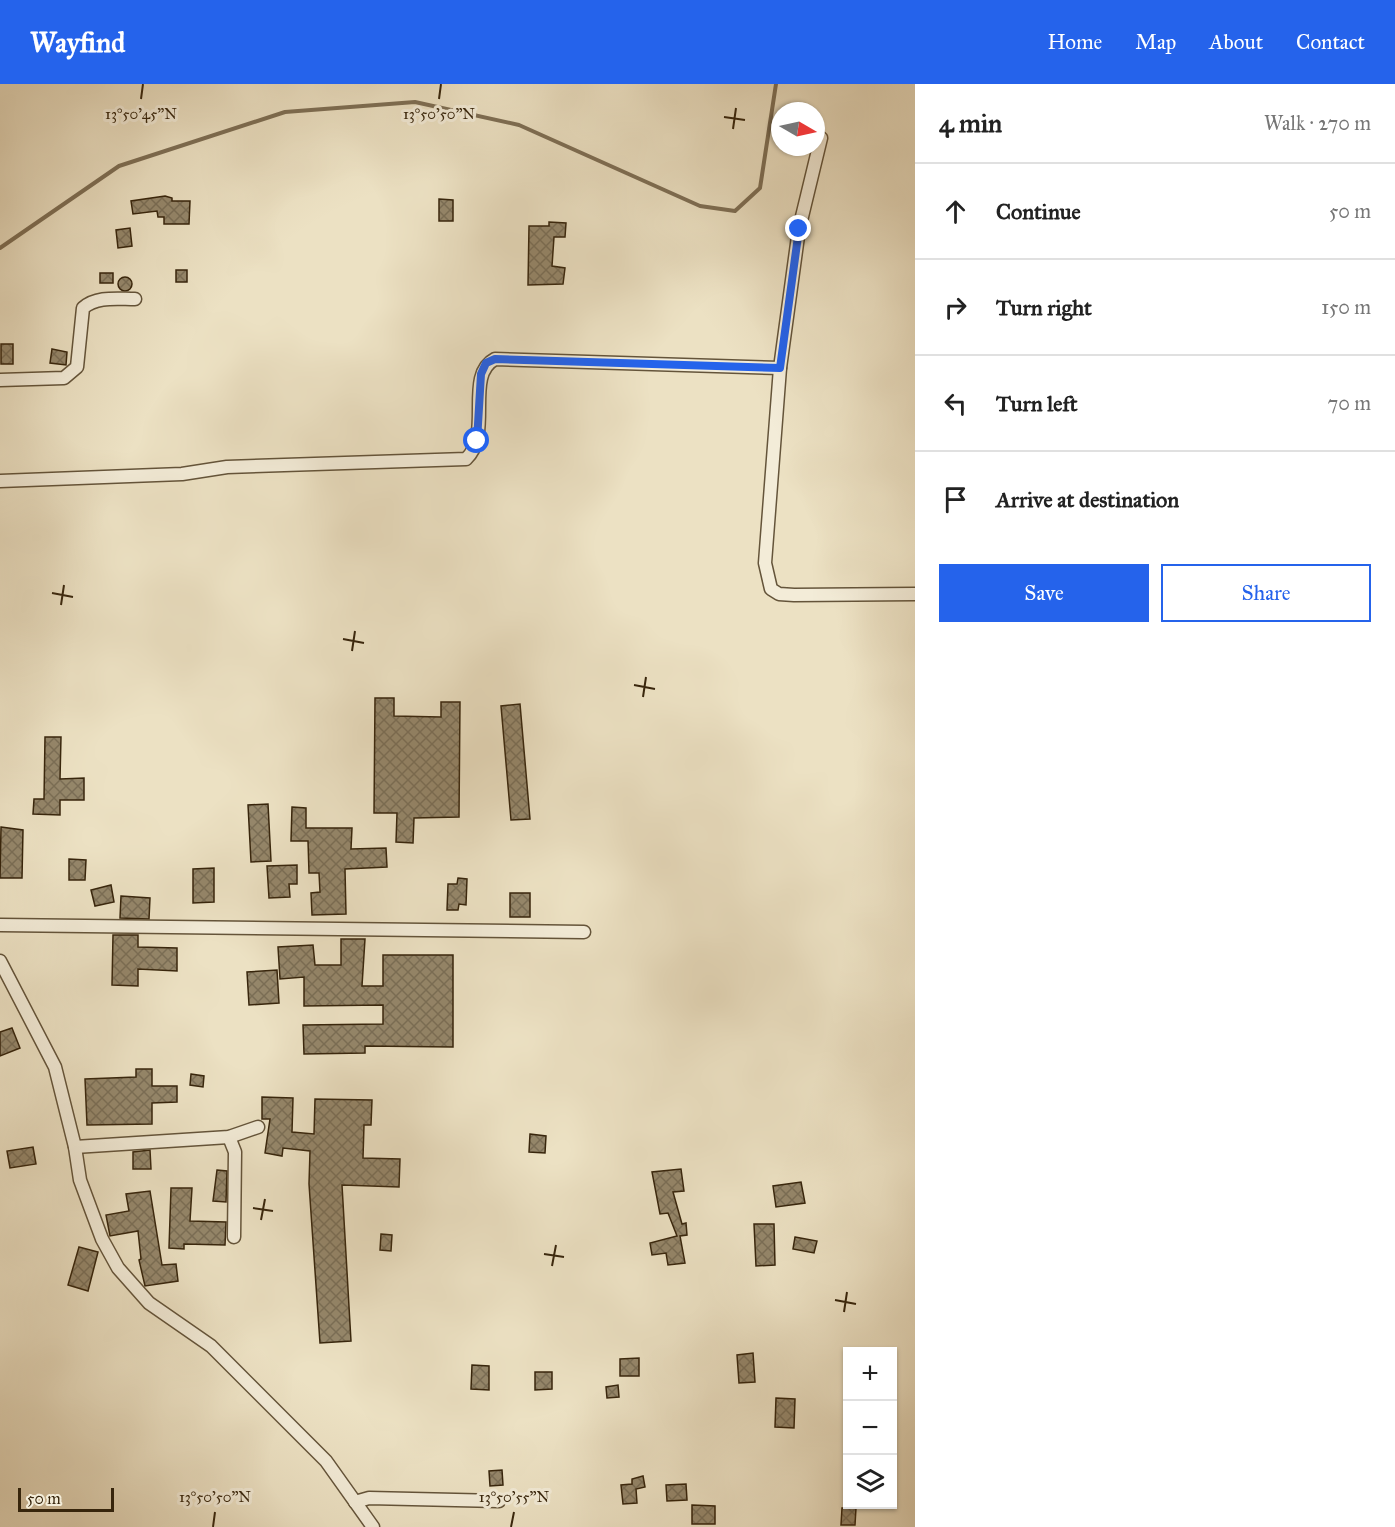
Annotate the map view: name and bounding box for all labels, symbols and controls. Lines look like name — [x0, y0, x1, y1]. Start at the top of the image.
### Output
text: Wayfind — [30, 25, 125, 60]
text: Home — [1047, 29, 1102, 55]
text: Map — [1135, 29, 1176, 55]
text: About — [1209, 29, 1263, 55]
text: Contact — [1296, 29, 1365, 55]
north arrow — [771, 102, 825, 156]
text: 13°50'45"N — [105, 105, 177, 123]
text: 13°50'50"N — [403, 105, 475, 123]
text: 4 min — [939, 107, 1002, 139]
text: Walk · 270 m — [1264, 111, 1371, 135]
icon: ahead — [939, 195, 972, 228]
text: Continue — [996, 198, 1081, 225]
text: 50 m — [1329, 199, 1371, 223]
route end — [785, 215, 811, 241]
icon: right — [939, 291, 972, 324]
text: Turn right — [996, 294, 1092, 321]
text: 150 m — [1321, 295, 1371, 319]
icon: left — [939, 387, 972, 420]
text: Turn left — [996, 390, 1078, 417]
text: 70 m — [1328, 391, 1371, 415]
route start — [463, 427, 489, 453]
icon: arrive — [939, 483, 972, 516]
text: Arrive at destination — [996, 486, 1179, 513]
button: Save — [939, 564, 1149, 622]
button: Share — [1161, 564, 1371, 622]
map controls — [843, 1347, 897, 1509]
button: + — [843, 1347, 897, 1401]
button: − — [843, 1401, 897, 1455]
button: layers — [843, 1455, 897, 1509]
scale bar — [18, 1485, 114, 1512]
text: 13°50'50"N — [179, 1488, 251, 1506]
text: 13°50'55"N — [479, 1488, 549, 1506]
text: 50 m — [27, 1489, 61, 1508]

